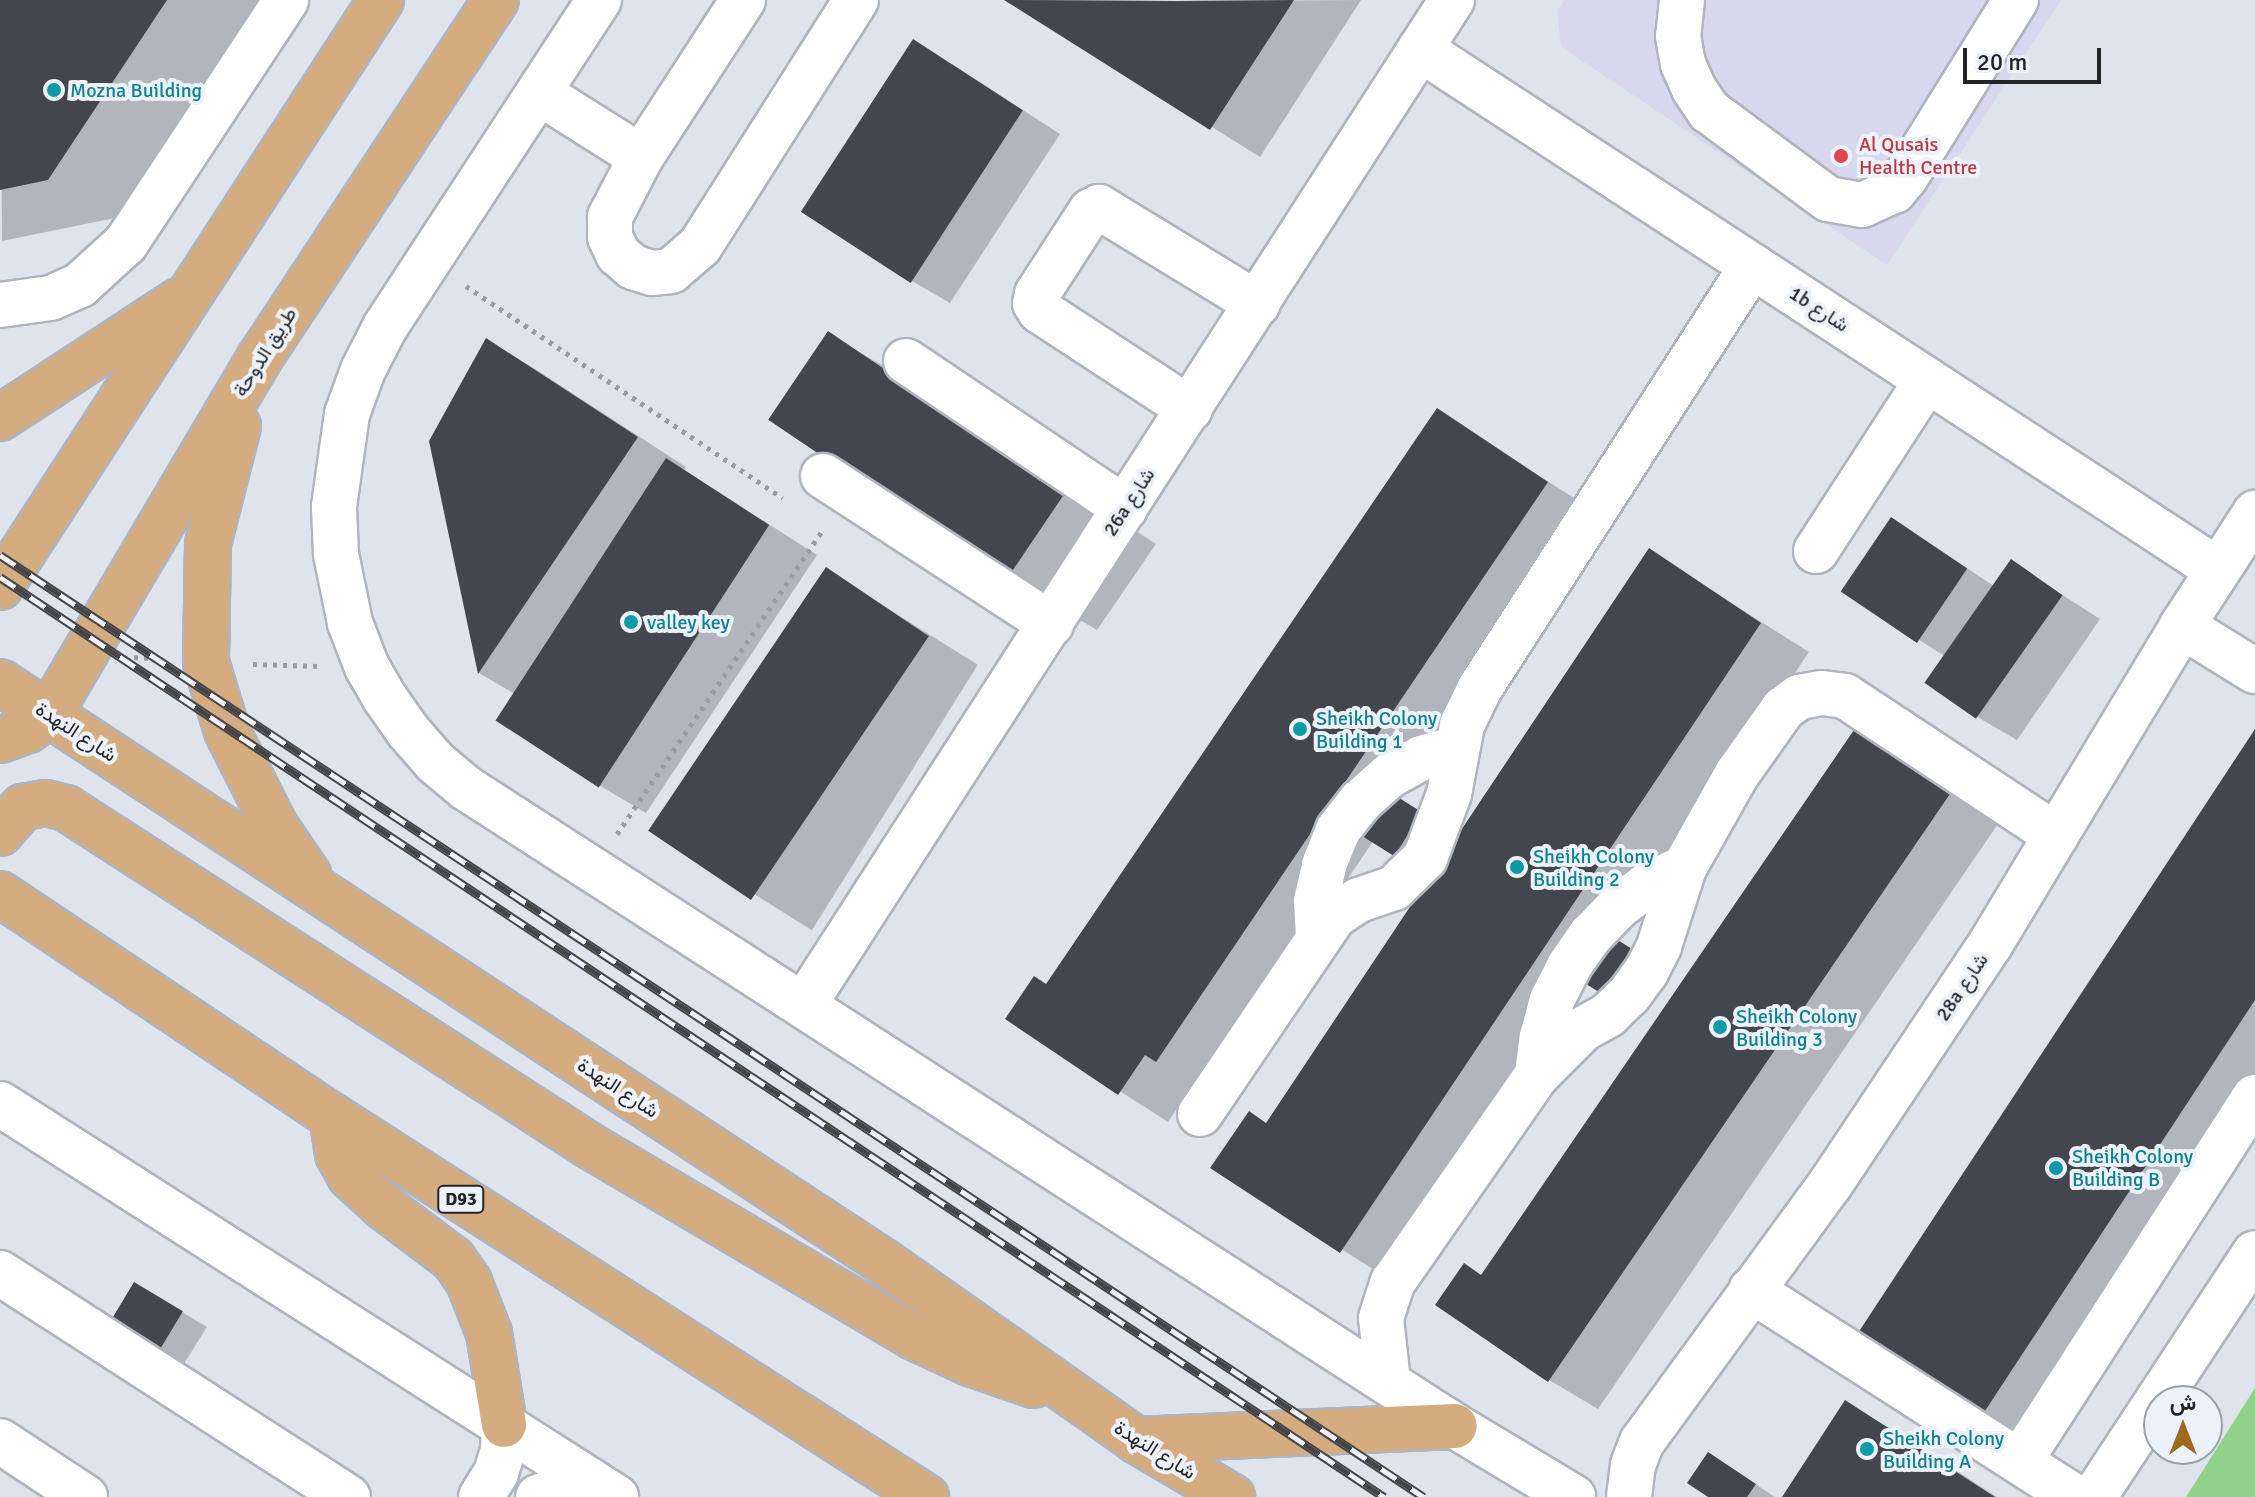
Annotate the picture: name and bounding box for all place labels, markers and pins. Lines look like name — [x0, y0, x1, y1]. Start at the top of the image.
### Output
place label: Mozna Building — [70, 78, 202, 102]
marker: Mozna Building — [45, 81, 63, 99]
place label: Al Qusais Health Centre — [1859, 132, 1977, 179]
marker: Al Qusais Health Centre — [1830, 145, 1852, 167]
place label: valley key — [647, 610, 730, 634]
marker: valley key — [622, 613, 640, 631]
place label: Sheikh Colony Building 1 — [1316, 706, 1437, 753]
marker: Sheikh Colony Building 1 — [1291, 720, 1309, 738]
place label: Sheikh Colony Building 2 — [1533, 844, 1654, 891]
marker: Sheikh Colony Building 2 — [1508, 858, 1526, 876]
place label: Sheikh Colony Building 3 — [1736, 1004, 1857, 1051]
marker: Sheikh Colony Building 3 — [1711, 1018, 1729, 1036]
place label: Sheikh Colony Building B — [2072, 1144, 2193, 1191]
marker: Sheikh Colony Building B — [2047, 1159, 2065, 1177]
place label: Sheikh Colony Building A — [1883, 1426, 2004, 1473]
marker: Sheikh Colony Building A — [1858, 1440, 1876, 1458]

